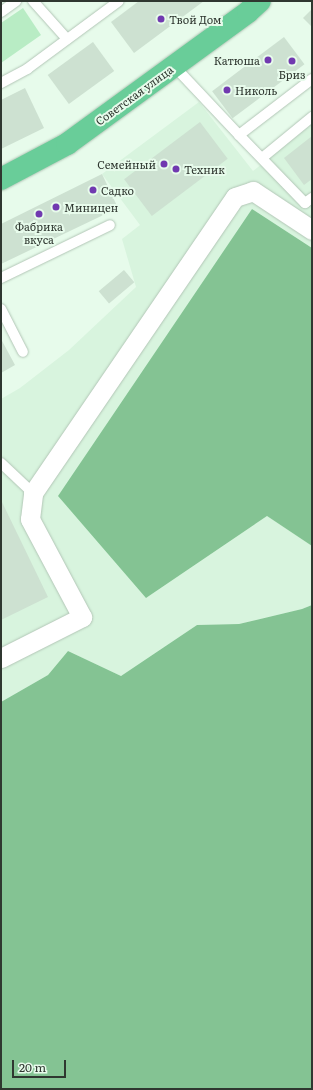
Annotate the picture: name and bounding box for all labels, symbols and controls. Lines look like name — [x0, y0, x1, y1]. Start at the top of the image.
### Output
place label: Твой Дом — [169, 12, 222, 26]
marker: Твой Дом — [156, 14, 166, 24]
place label: Катюша — [214, 53, 260, 67]
marker: Катюша — [263, 55, 273, 65]
marker: Бриз — [287, 56, 297, 66]
street label: Советская улица — [93, 62, 175, 128]
place label: Бриз — [278, 67, 306, 81]
place label: Николь — [235, 83, 277, 97]
marker: Николь — [222, 85, 232, 95]
place label: Семейный — [97, 157, 156, 171]
marker: Семейный — [159, 159, 169, 169]
place label: Техник — [184, 162, 225, 176]
marker: Техник — [171, 164, 181, 174]
place label: Садко — [101, 183, 134, 197]
marker: Садко — [88, 185, 98, 195]
place label: Миницен — [64, 200, 118, 214]
marker: Миницен — [51, 202, 61, 212]
marker: Фабрика вкуса — [34, 209, 44, 219]
place label: Фабрика вкуса — [15, 220, 63, 246]
scale bar — [14, 1052, 68, 1078]
text: 20 m — [19, 1058, 46, 1076]

